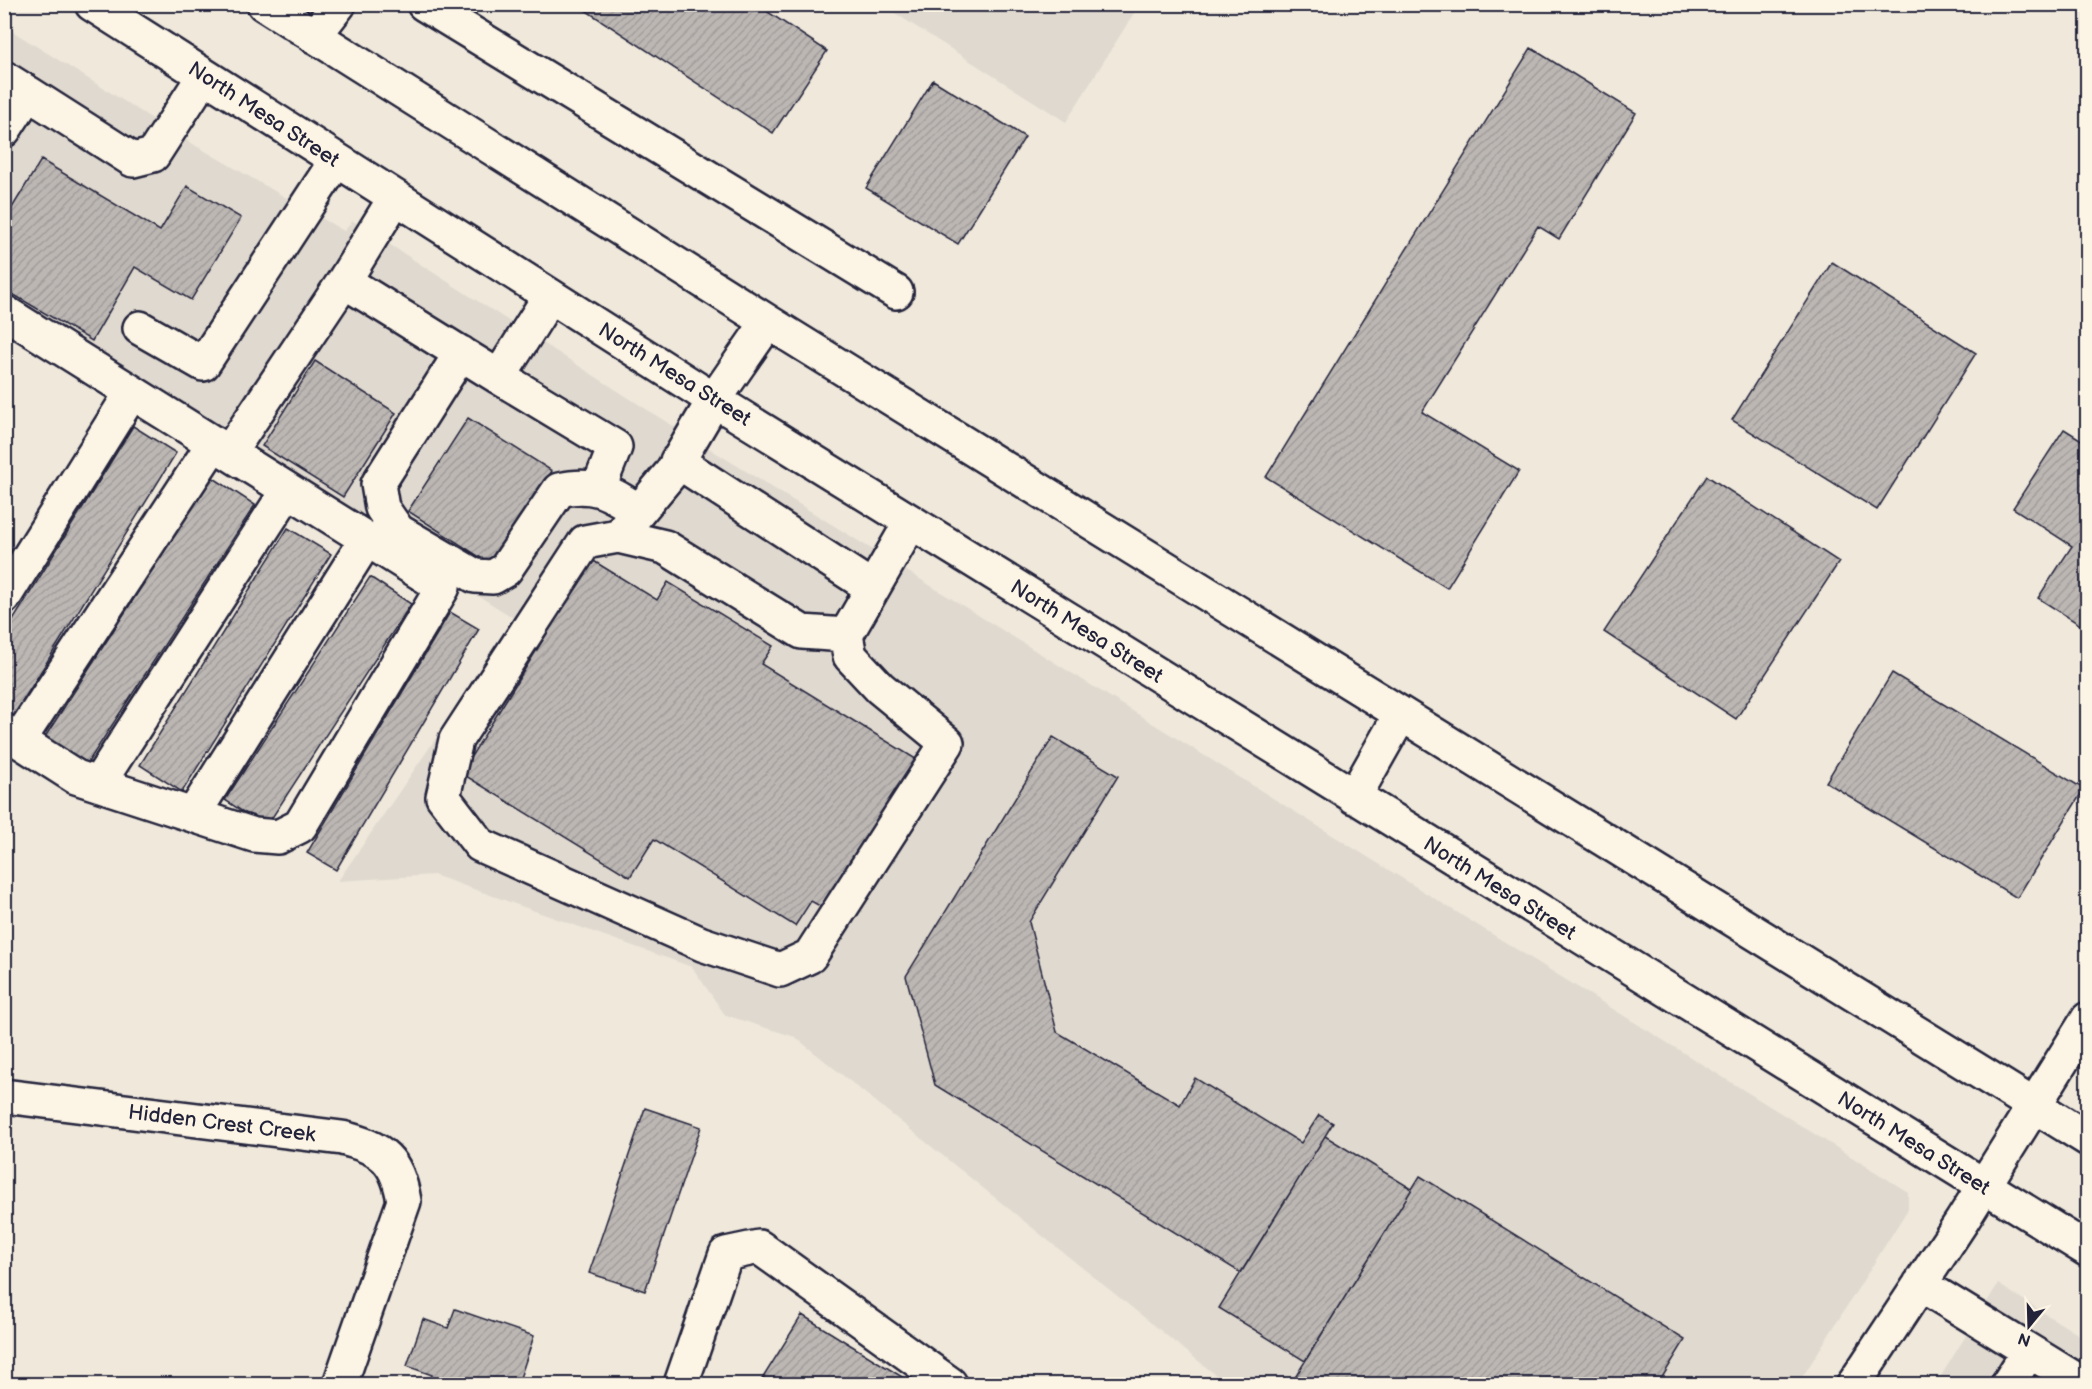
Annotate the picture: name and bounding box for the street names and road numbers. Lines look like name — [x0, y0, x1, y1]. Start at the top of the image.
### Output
street label: North Mesa Street — [184, 56, 344, 173]
street label: North Mesa Street — [594, 317, 756, 432]
street label: North Mesa Street — [1006, 574, 1168, 689]
street label: North Mesa Street — [1419, 831, 1581, 946]
street label: North Mesa Street — [1833, 1086, 1995, 1201]
street label: Hidden Crest Creek — [127, 1100, 318, 1147]

